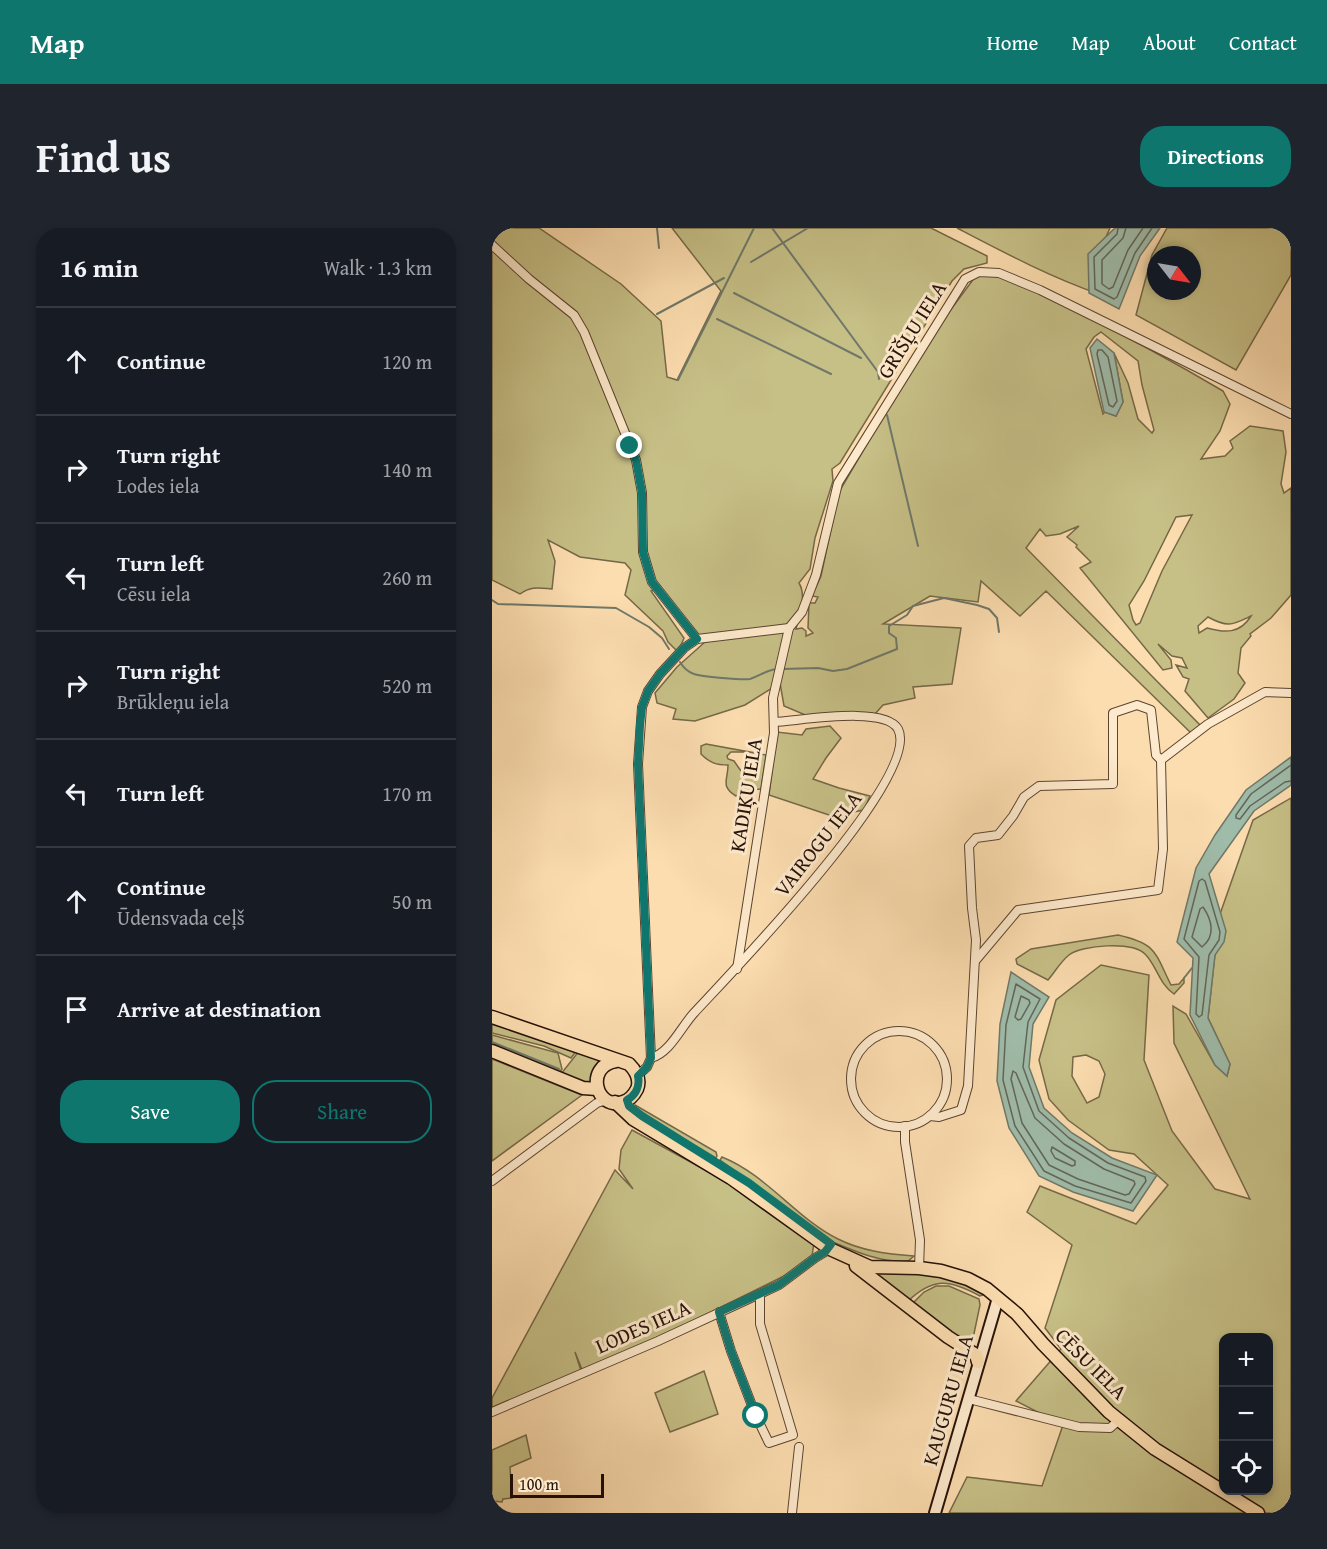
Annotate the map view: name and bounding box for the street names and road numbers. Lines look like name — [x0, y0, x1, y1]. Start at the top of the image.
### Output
street label: GRĪŠĻU IELA — [869, 275, 954, 385]
street label: KADIĶU IELA — [721, 735, 770, 854]
street label: VAIROGU IELA — [766, 784, 869, 903]
street label: LODES IELA — [590, 1292, 696, 1361]
street label: CĒSU IELA — [1048, 1321, 1135, 1407]
street label: KAUGURU IELA — [914, 1330, 981, 1469]

